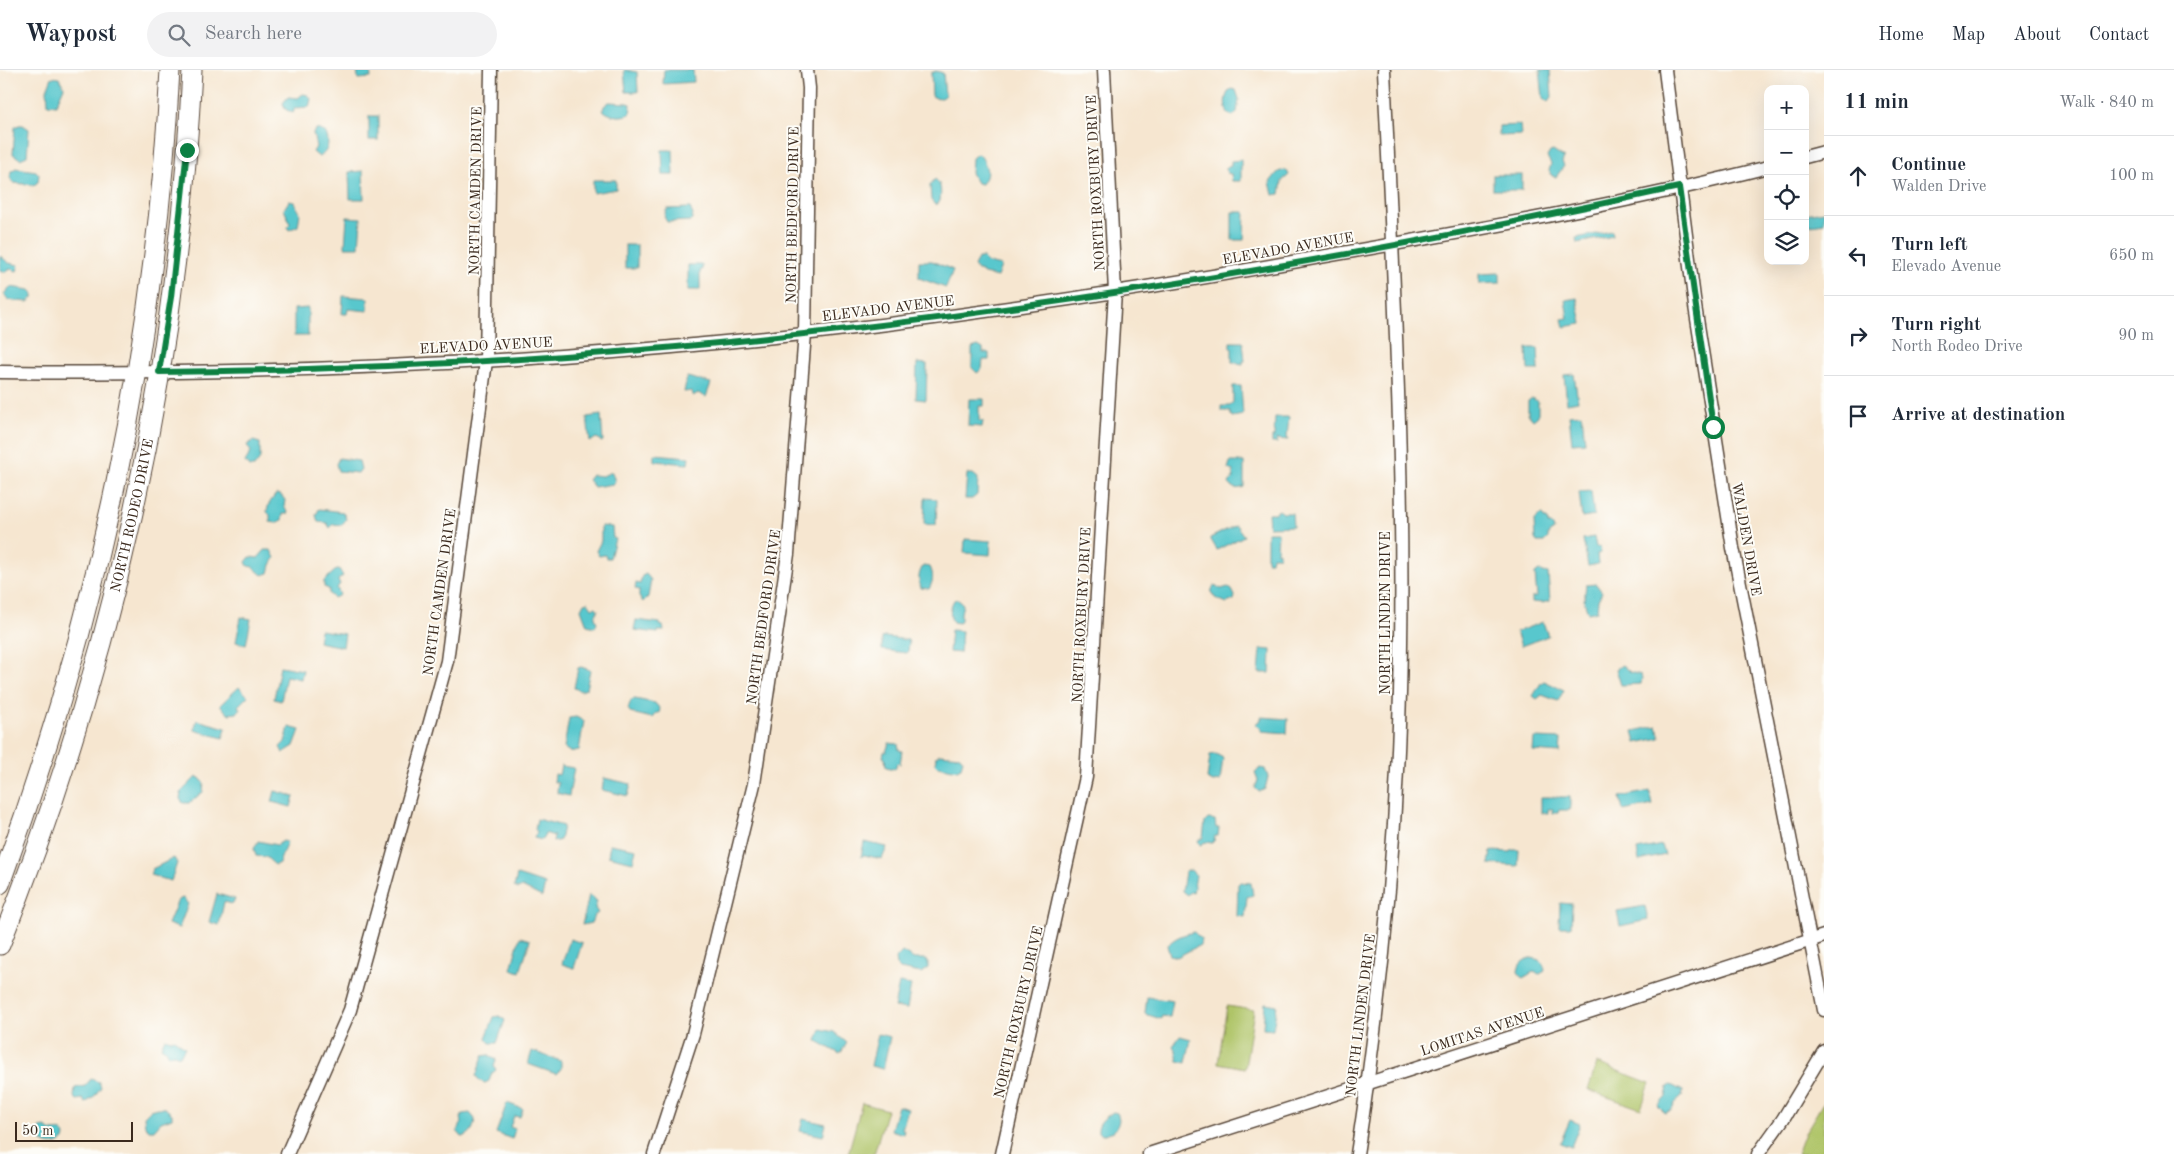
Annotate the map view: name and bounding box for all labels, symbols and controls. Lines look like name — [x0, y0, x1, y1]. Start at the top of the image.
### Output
search box — [147, 12, 497, 57]
icon: search — [165, 21, 193, 49]
text: Waypost — [25, 23, 117, 47]
text: Search here — [205, 25, 302, 44]
text: Home — [1878, 26, 1924, 44]
text: Map — [1952, 26, 1985, 44]
text: About — [2013, 26, 2061, 44]
text: Contact — [2089, 26, 2149, 44]
map controls — [1764, 85, 1809, 265]
button: + — [1764, 85, 1809, 130]
text: 11 min — [1844, 92, 1909, 113]
street label: NORTH ROXBURY DRIVE — [1084, 95, 1108, 271]
text: Walk · 840 m — [2059, 95, 2154, 111]
street label: NORTH CAMDEN DRIVE — [468, 106, 484, 276]
street label: NORTH BEDFORD DRIVE — [784, 126, 802, 304]
button: − — [1764, 130, 1809, 175]
route end — [176, 139, 199, 162]
text: Continue — [1891, 156, 1966, 175]
icon: ahead — [1844, 162, 1872, 190]
text: 100 m — [2109, 168, 2154, 184]
button: locate — [1764, 175, 1809, 220]
text: Walden Drive — [1891, 179, 1986, 195]
button: layers — [1764, 220, 1809, 265]
street label: ELEVADO AVENUE — [1221, 231, 1355, 267]
text: Turn left — [1891, 236, 1968, 255]
icon: left — [1844, 242, 1872, 270]
text: 650 m — [2109, 248, 2154, 264]
text: Elevado Avenue — [1891, 259, 2001, 275]
street label: ELEVADO AVENUE — [821, 294, 955, 324]
text: Turn right — [1891, 316, 1981, 335]
icon: right — [1844, 322, 1872, 350]
text: 90 m — [2118, 328, 2154, 344]
street label: ELEVADO AVENUE — [419, 336, 553, 356]
text: North Rodeo Drive — [1891, 339, 2023, 355]
icon: arrive — [1844, 402, 1872, 430]
text: Arrive at destination — [1891, 406, 2065, 425]
route start — [1702, 416, 1725, 439]
street label: NORTH RODEO DRIVE — [109, 438, 156, 594]
street label: WALDEN DRIVE — [1729, 481, 1763, 597]
street label: NORTH CAMDEN DRIVE — [421, 508, 459, 677]
street label: NORTH ROXBURY DRIVE — [1070, 527, 1094, 703]
street label: NORTH BEDFORD DRIVE — [745, 529, 783, 706]
street label: NORTH LINDEN DRIVE — [1379, 531, 1393, 695]
street label: NORTH ROXBURY DRIVE — [992, 925, 1046, 1100]
street label: NORTH LINDEN DRIVE — [1344, 933, 1378, 1097]
street label: LOMITAS AVENUE — [1419, 1005, 1546, 1059]
scale bar — [15, 1119, 132, 1142]
text: 50 m — [22, 1124, 53, 1138]

